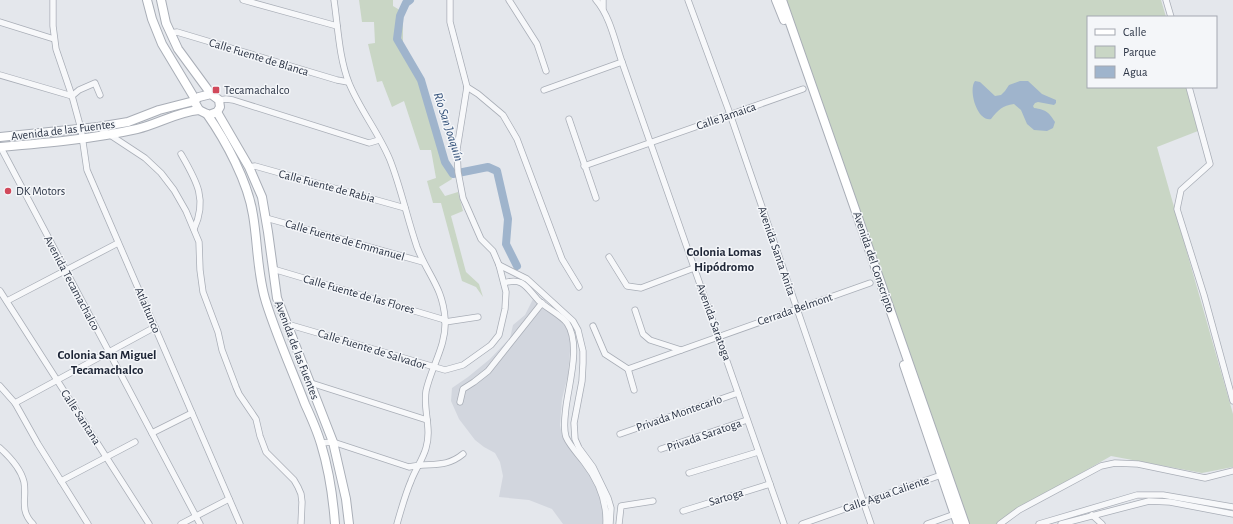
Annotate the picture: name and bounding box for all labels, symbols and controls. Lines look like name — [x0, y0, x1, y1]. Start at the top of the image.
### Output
legend — [1087, 16, 1217, 88]
text: Calle — [1123, 26, 1146, 38]
street label: Calle Fuente de Blanca — [208, 36, 311, 78]
text: Parque — [1123, 46, 1156, 58]
text: Agua — [1123, 66, 1148, 78]
place label: Tecamachalco — [224, 84, 290, 96]
marker: Tecamachalco — [211, 85, 221, 95]
water label: Río San Joaquín — [431, 91, 465, 163]
street label: Calle Jamaica — [695, 100, 758, 132]
street label: Avenida de las Fuentes — [10, 118, 116, 142]
street label: Calle Fuente de Rabia — [278, 167, 377, 205]
place label: DK Motors — [16, 185, 65, 197]
marker: DK Motors — [3, 186, 13, 196]
street label: Avenida Santa Anita — [756, 205, 798, 298]
street label: Avenida del Conscripto — [851, 210, 897, 314]
street label: Calle Fuente de Emmanuel — [284, 217, 406, 263]
street label: Avenida Tecamachalco — [42, 234, 102, 333]
district label: Colonia Lomas Hipódromo — [687, 246, 761, 274]
street label: Calle Fuente de las Flores — [302, 272, 416, 316]
street label: Avenida Saratoga — [695, 282, 734, 362]
street label: Atlaltunco — [133, 285, 163, 335]
street label: Cerrada Belmont — [756, 290, 834, 327]
street label: Avenida de las Fuentes — [273, 299, 321, 401]
street label: Calle Fuente de Salvador — [316, 327, 428, 371]
district label: Colonia San Miguel Tecamachalco — [57, 349, 157, 377]
street label: Calle Santana — [59, 387, 104, 447]
street label: Privada Montecarlo — [634, 393, 724, 433]
street label: Privada Saratoga — [665, 416, 743, 453]
street label: Calle Agua Caliente — [841, 474, 931, 514]
street label: Sartoga — [707, 486, 745, 508]

